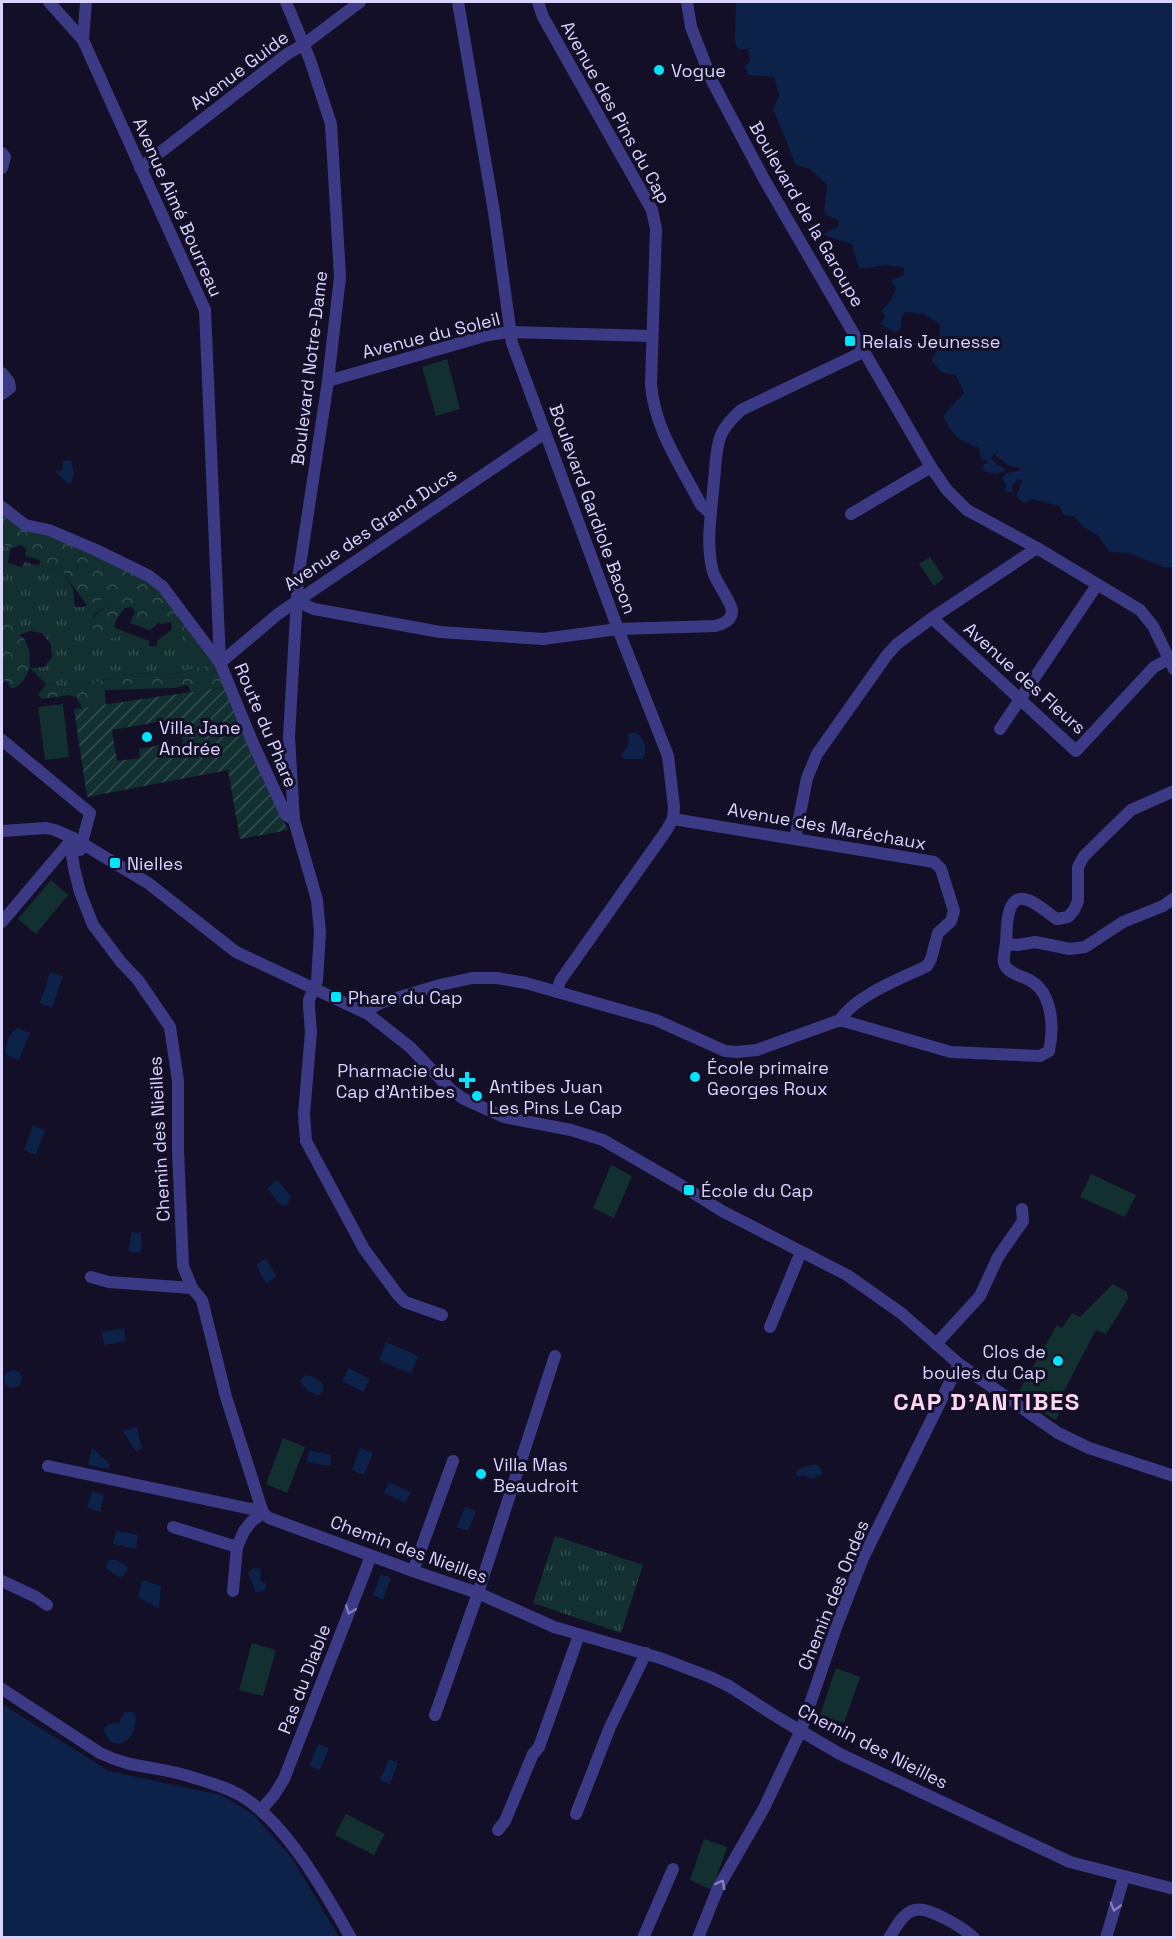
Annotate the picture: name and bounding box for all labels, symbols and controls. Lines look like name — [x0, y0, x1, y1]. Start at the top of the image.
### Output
street label: Avenue des Pins du Cap — [556, 16, 676, 208]
street label: Avenue Guide — [185, 25, 293, 115]
place label: Vogue — [671, 59, 726, 82]
marker: Vogue — [652, 63, 666, 77]
street label: Avenue Aimé Bourreau — [128, 114, 228, 300]
street label: Boulevard de la Garoupe — [744, 117, 870, 311]
street label: Boulevard Notre-Dame — [286, 269, 332, 467]
street label: Avenue du Soleil — [360, 307, 502, 363]
place label: Relais Jeunesse — [862, 330, 1001, 353]
marker: Relais Jeunesse — [843, 334, 857, 348]
street label: Boulevard Gardiole Bacon — [544, 401, 642, 617]
street label: Avenue des Grand Ducs — [279, 463, 461, 595]
street label: Avenue des Fleurs — [959, 617, 1091, 739]
street label: Route du Phare — [229, 659, 303, 791]
place label: Villa Jane Andrée — [159, 716, 241, 760]
marker: Villa Jane Andrée — [140, 730, 154, 744]
street label: Avenue des Maréchaux — [726, 797, 928, 855]
place label: Nielles — [127, 852, 183, 875]
marker: Nielles — [108, 856, 122, 870]
place label: Phare du Cap — [348, 986, 463, 1009]
marker: Phare du Cap — [329, 990, 343, 1004]
street label: Chemin des Nieilles — [143, 1056, 175, 1222]
place label: École primaire Georges Roux — [707, 1056, 829, 1100]
place label: Pharmacie du Cap d'Antibes — [336, 1059, 455, 1103]
marker: École primaire Georges Roux — [688, 1070, 702, 1084]
marker: Pharmacie du Cap d'Antibes — [460, 1073, 474, 1087]
place label: Antibes Juan Les Pins Le Cap — [489, 1075, 622, 1119]
marker: Antibes Juan Les Pins Le Cap — [470, 1089, 484, 1103]
place label: École du Cap — [701, 1179, 813, 1202]
marker: École du Cap — [682, 1183, 696, 1197]
place label: Clos de boules du Cap — [922, 1340, 1046, 1384]
marker: Clos de boules du Cap — [1051, 1354, 1065, 1368]
district label: CAP D'ANTIBES — [893, 1386, 1081, 1417]
place label: Villa Mas Beaudroit — [493, 1453, 579, 1497]
marker: Villa Mas Beaudroit — [474, 1467, 488, 1481]
street label: Chemin des Nieilles — [327, 1510, 491, 1588]
street label: Chemin des Ondes — [792, 1517, 874, 1673]
one-way arrow — [345, 1604, 357, 1615]
street label: Pas du Diable — [273, 1621, 335, 1737]
street label: Chemin des Nieilles — [794, 1698, 952, 1794]
one-way arrow — [714, 1879, 725, 1890]
one-way arrow — [1110, 1901, 1122, 1912]

